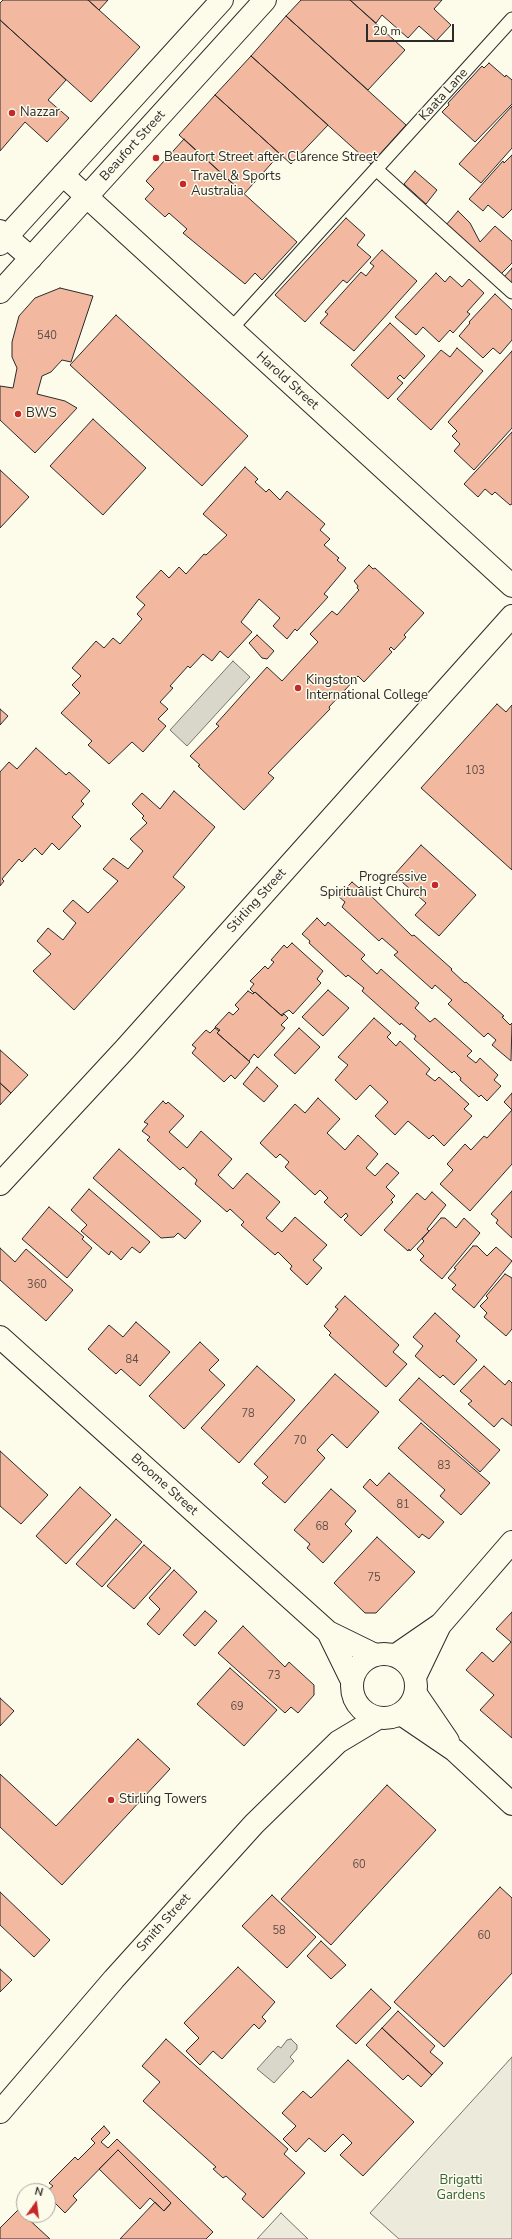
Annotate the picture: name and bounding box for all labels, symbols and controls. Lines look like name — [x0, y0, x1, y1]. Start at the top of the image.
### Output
scale bar — [368, 16, 456, 42]
text: 20 m — [373, 23, 401, 39]
street label: Kaata Lane — [416, 66, 472, 124]
place label: Nazzar — [20, 105, 60, 121]
street label: Beaufort Street — [97, 107, 169, 185]
marker: Nazzar — [7, 108, 17, 118]
place label: Beaufort Street after Clarence Street — [164, 150, 377, 166]
marker: Beaufort Street after Clarence Street — [151, 153, 161, 163]
place label: Travel & Sports Australia — [191, 169, 281, 200]
marker: Travel & Sports Australia — [178, 179, 188, 189]
house number: 540 — [37, 329, 57, 343]
street label: Harold Street — [253, 349, 321, 413]
place label: BWS — [26, 406, 57, 422]
marker: BWS — [13, 409, 23, 419]
place label: Kingston International College — [306, 673, 428, 704]
marker: Kingston International College — [293, 683, 303, 693]
house number: 103 — [465, 764, 485, 778]
street label: Stirling Street — [224, 866, 290, 936]
place label: Progressive Spiritualist Church — [320, 870, 427, 901]
marker: Progressive Spiritualist Church — [430, 880, 440, 890]
house number: 360 — [27, 1278, 47, 1292]
house number: 84 — [125, 1353, 139, 1367]
house number: 78 — [241, 1407, 255, 1421]
house number: 70 — [293, 1434, 307, 1448]
street label: Broome Street — [127, 1451, 201, 1519]
house number: 83 — [437, 1459, 451, 1473]
house number: 81 — [396, 1498, 410, 1512]
house number: 68 — [315, 1520, 329, 1534]
house number: 75 — [367, 1571, 381, 1585]
house number: 73 — [267, 1669, 281, 1683]
house number: 69 — [230, 1700, 244, 1714]
place label: Stirling Towers — [119, 1792, 207, 1808]
marker: Stirling Towers — [106, 1795, 116, 1805]
house number: 60 — [352, 1858, 366, 1872]
street label: Smith Street — [134, 1891, 194, 1955]
house number: 58 — [272, 1924, 286, 1938]
house number: 60 — [477, 1929, 491, 1943]
park label: Brigatti Gardens — [436, 2173, 486, 2204]
north arrow — [16, 2183, 56, 2223]
text: N — [33, 2184, 45, 2200]

